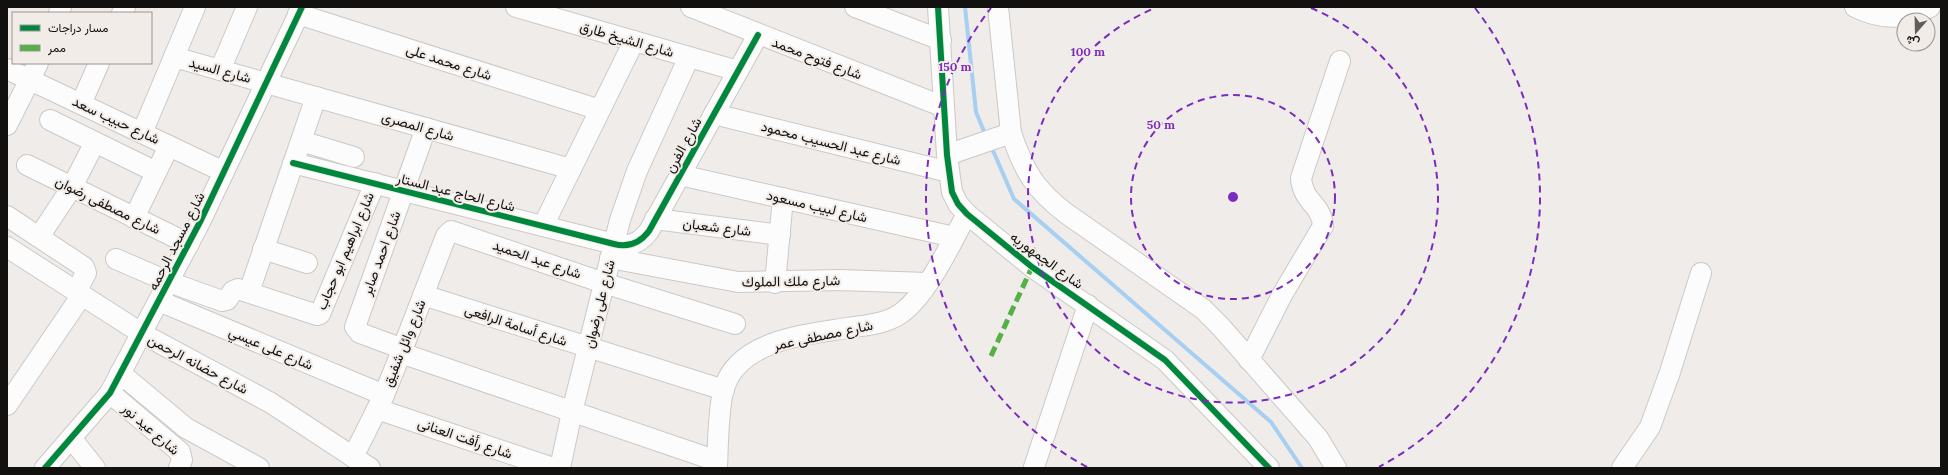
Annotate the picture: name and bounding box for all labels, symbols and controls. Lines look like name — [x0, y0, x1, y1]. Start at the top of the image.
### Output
legend — [12, 12, 152, 64]
north arrow — [1896, 12, 1936, 52]
street label: شارع الشيخ طارق — [577, 17, 676, 63]
text: مسار دراجات — [48, 20, 108, 36]
street label: شارع فتوح محمد — [769, 33, 865, 85]
text: ش — [1904, 33, 1921, 50]
text: ممر — [47, 40, 66, 56]
street label: شارع محمد على — [403, 40, 494, 86]
text: 100 m — [1071, 44, 1105, 59]
street label: شارع السيد — [186, 53, 253, 89]
text: 150 m — [938, 59, 972, 74]
street label: شارع حبيب سعد — [69, 92, 163, 150]
street label: شارع المصرى — [379, 107, 456, 147]
street label: شارع الفرن — [660, 114, 707, 177]
street label: شارع عبد الحسيب محمود — [759, 117, 903, 171]
text: 50 m — [1147, 117, 1175, 132]
street label: شارع الحاج عبد الستار — [393, 168, 517, 217]
street label: شارع مصطفى رضوان — [52, 172, 164, 240]
street label: شارع لبيب مسعود — [764, 186, 869, 228]
street label: شارع مسجد الرحمه — [143, 189, 210, 294]
street label: شارع ابراهيم ابو حجاب — [312, 189, 380, 313]
centre of rings — [1226, 190, 1240, 204]
street label: شارع احمد صابر — [357, 208, 406, 299]
street label: شارع شعبان — [681, 214, 752, 242]
street label: شارع الجمهوريه — [1006, 227, 1087, 294]
street label: شارع عبد الحميد — [490, 235, 584, 284]
street label: شارع على رضوان — [579, 258, 621, 351]
street label: شارع ملك الملوك — [742, 271, 840, 293]
street label: شارع وائل شفيق — [378, 297, 432, 390]
street label: شارع أسامة الرافعى — [462, 300, 570, 352]
street label: شارع مصطفى عمر — [771, 316, 875, 356]
street label: شارع على عيسي — [225, 322, 316, 377]
street label: شارع حضانه الرحمن — [144, 330, 251, 400]
street label: شارع عيد نور — [116, 398, 183, 460]
street label: شارع رأفت العنانى — [415, 413, 515, 464]

